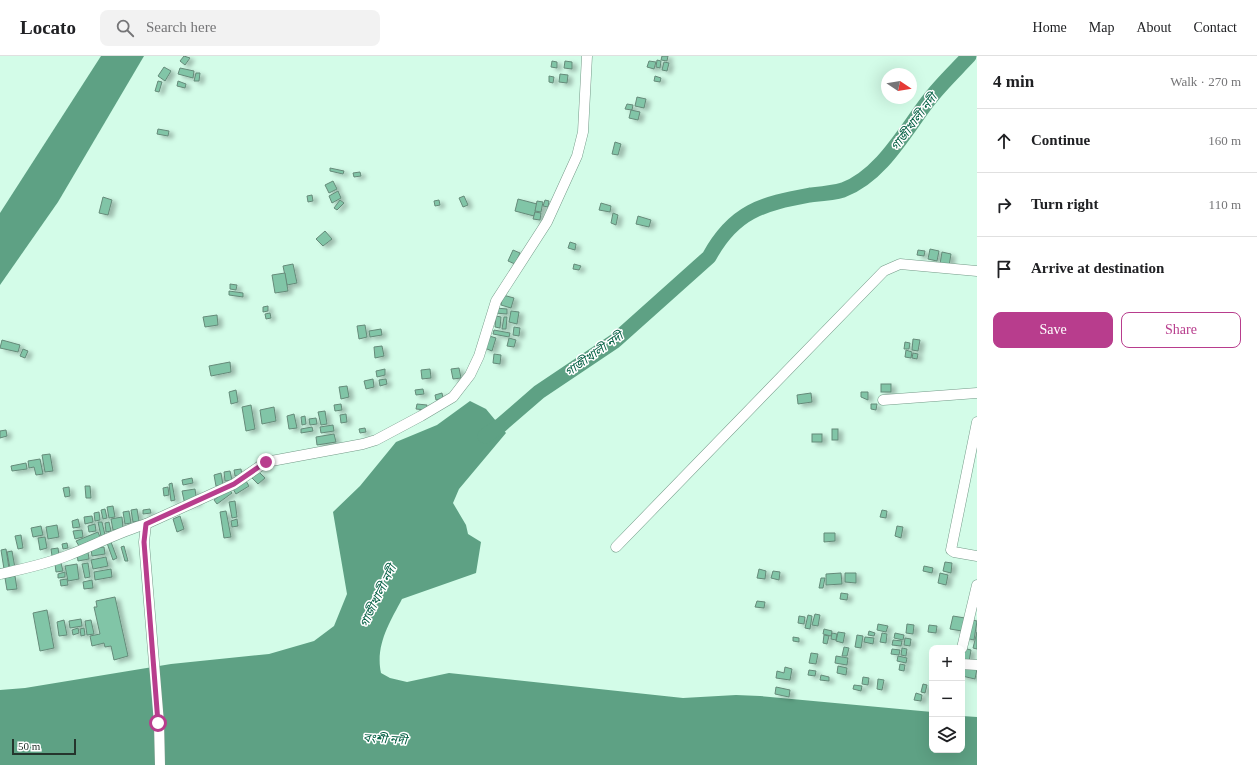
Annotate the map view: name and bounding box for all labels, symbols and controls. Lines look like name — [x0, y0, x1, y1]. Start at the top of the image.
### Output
search box — [100, 10, 380, 46]
text: Locato — [20, 17, 76, 38]
icon: search — [114, 17, 136, 39]
text: Search here — [146, 19, 216, 35]
text: Home — [1033, 20, 1067, 35]
text: Map — [1089, 20, 1114, 35]
text: About — [1136, 20, 1171, 35]
text: Contact — [1193, 20, 1237, 35]
north arrow — [881, 68, 917, 104]
text: 4 min — [993, 72, 1034, 91]
text: Walk · 270 m — [1170, 74, 1241, 89]
water label: গাজীখালী নদী — [888, 89, 942, 153]
icon: ahead — [993, 130, 1015, 152]
text: Continue — [1031, 132, 1090, 148]
text: 160 m — [1208, 133, 1241, 148]
icon: right — [993, 194, 1015, 216]
text: Turn right — [1031, 196, 1098, 212]
text: 110 m — [1209, 197, 1241, 212]
icon: arrive — [993, 258, 1015, 280]
text: Arrive at destination — [1031, 260, 1164, 276]
button: Save — [993, 312, 1113, 348]
button: Share — [1121, 312, 1241, 348]
water label: গাজীখালী নদী — [562, 327, 628, 379]
route end — [257, 453, 275, 471]
water label: গাজীখালী নদী — [357, 560, 400, 629]
map controls — [929, 645, 965, 753]
button: + — [929, 645, 965, 681]
button: − — [929, 681, 965, 717]
route start — [149, 714, 167, 732]
button: layers — [929, 717, 965, 753]
water label: বংশী নদী — [363, 730, 410, 748]
scale bar — [12, 737, 76, 756]
text: 50 m — [18, 740, 40, 752]

